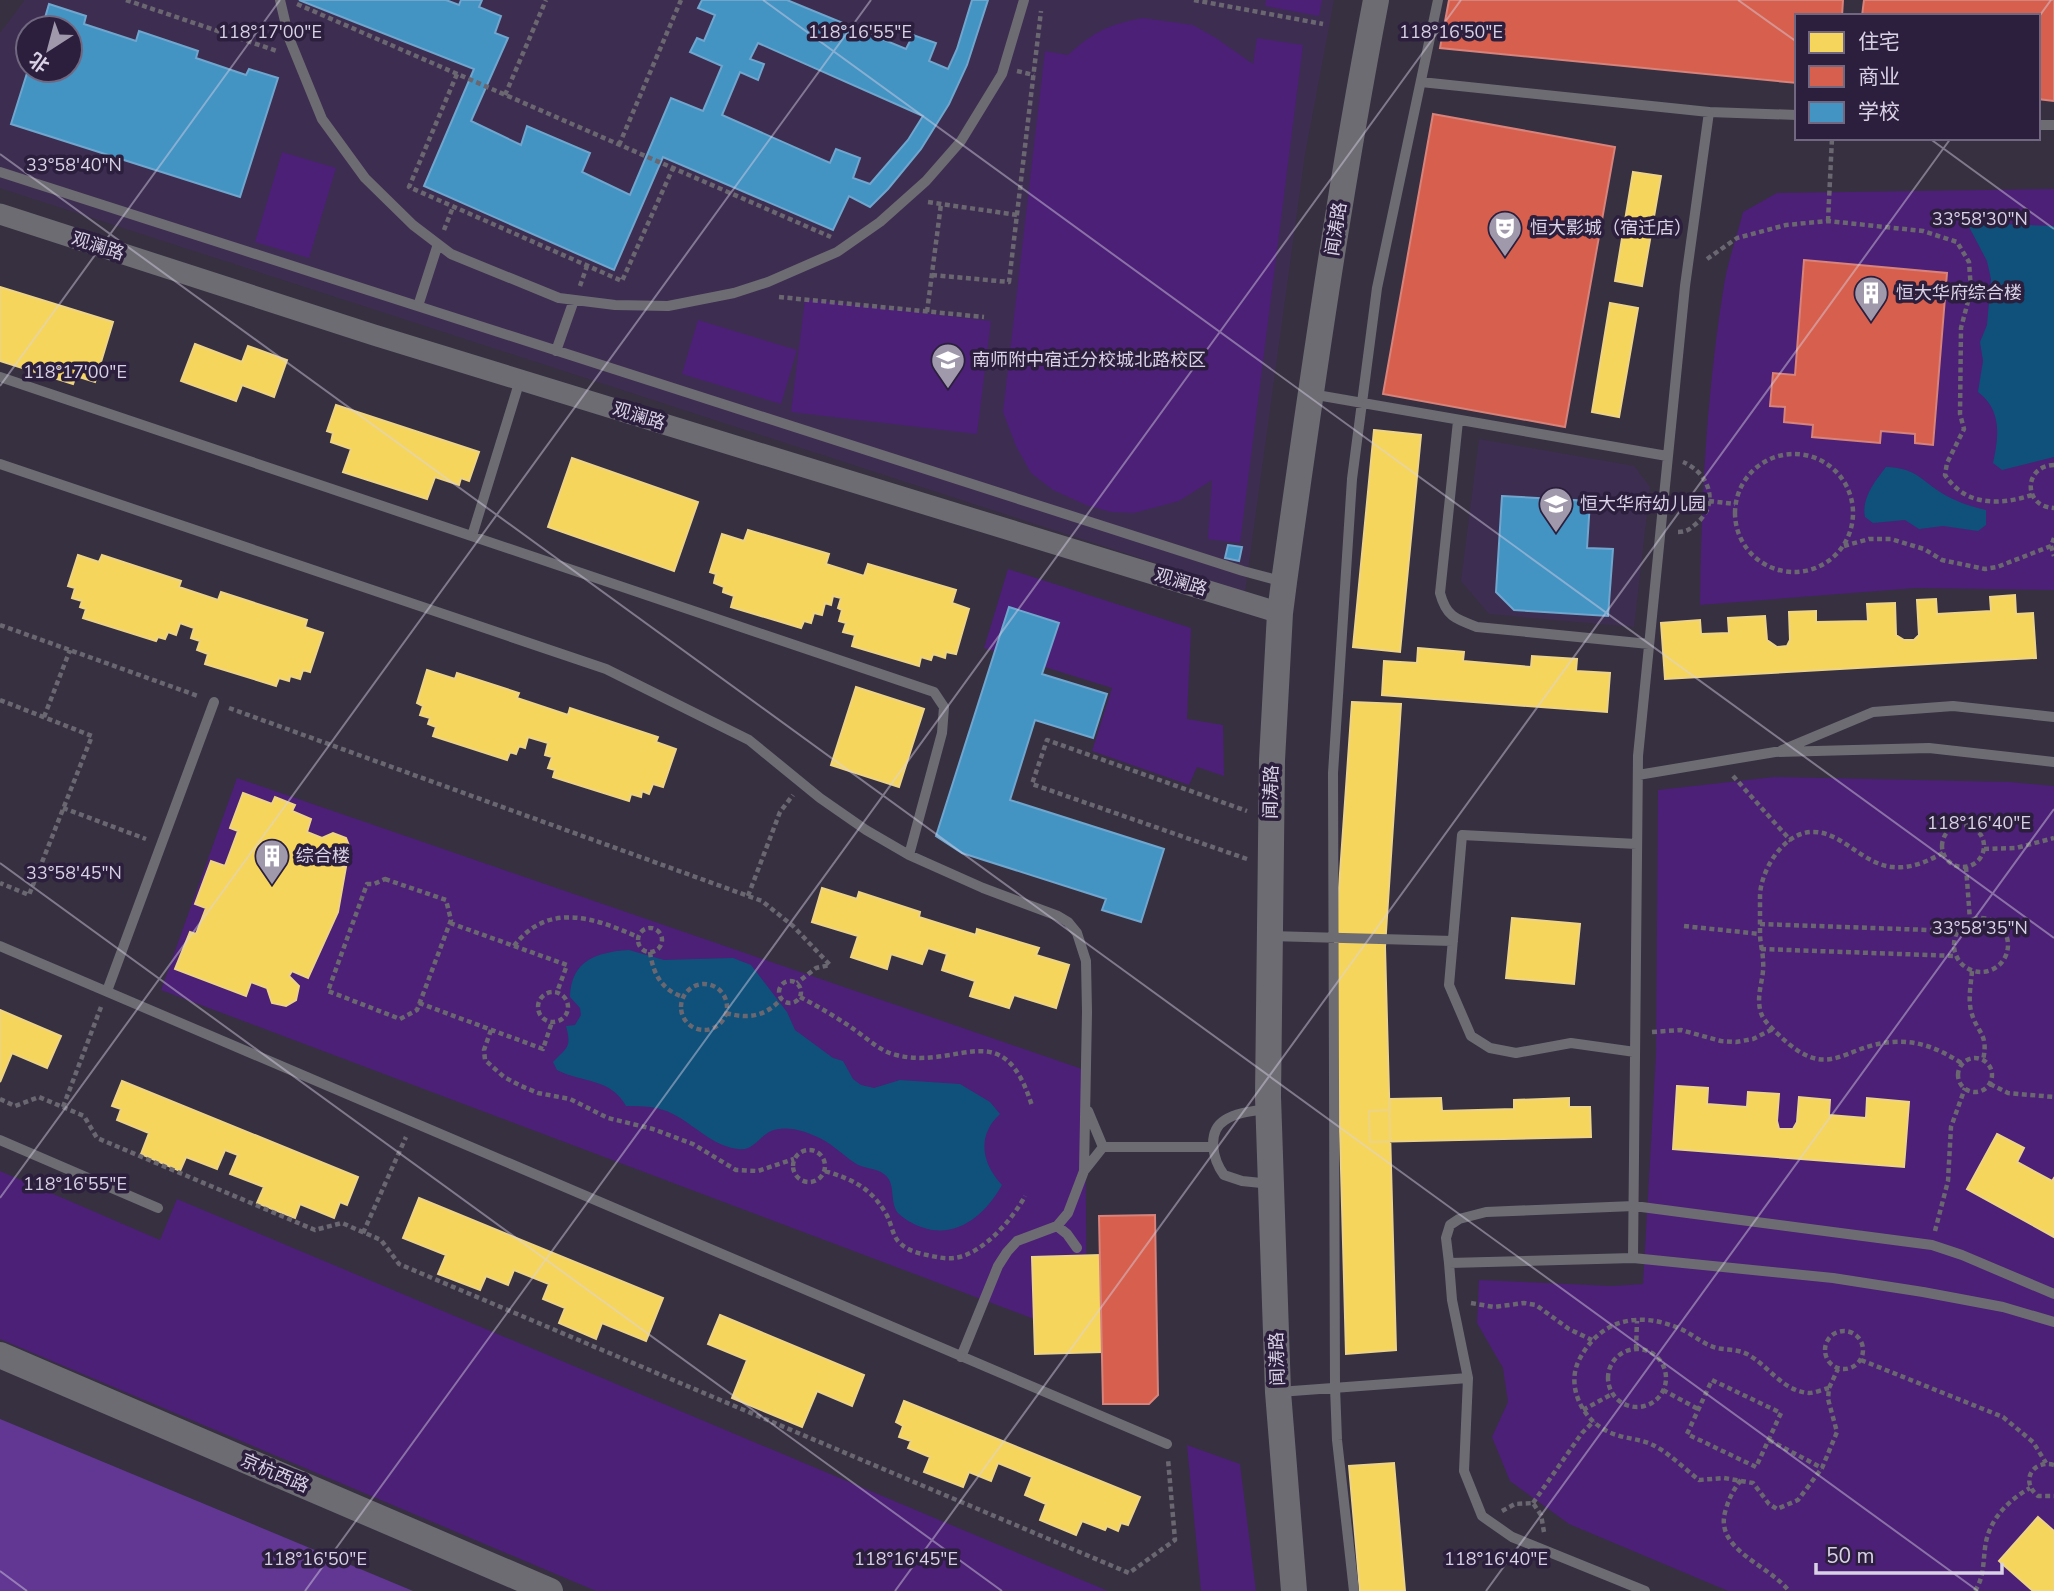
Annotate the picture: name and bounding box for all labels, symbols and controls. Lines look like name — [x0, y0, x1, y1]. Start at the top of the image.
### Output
north arrow — [14, 14, 84, 84]
legend — [1795, 14, 2040, 140]
text: 118°17'00"E — [218, 20, 322, 44]
text: 118°16'55"E — [808, 20, 912, 44]
text: 118°16'50"E — [1399, 20, 1503, 44]
text: 住宅 — [1858, 28, 1900, 56]
text: 北 — [24, 46, 55, 78]
text: 商业 — [1858, 63, 1900, 91]
text: 学校 — [1858, 98, 1900, 126]
text: 33°58'40"N — [26, 153, 122, 177]
street label: 闻涛路 — [1320, 200, 1352, 258]
text: 33°58'30"N — [1932, 207, 2028, 231]
theatre icon: 恒大影城（宿迁店） — [1486, 209, 1524, 258]
place label: 恒大影城（宿迁店） — [1530, 216, 1692, 240]
street label: 观澜路 — [69, 226, 127, 266]
building icon: 恒大华府综合楼 — [1852, 274, 1890, 323]
place label: 恒大华府综合楼 — [1896, 281, 2022, 305]
school or university icon: 南师附中宿迁分校城北路校区 — [929, 341, 967, 390]
place label: 南师附中宿迁分校城北路校区 — [972, 348, 1206, 372]
text: 118°17'00"E — [23, 360, 127, 384]
street label: 观澜路 — [610, 397, 668, 435]
school or university icon: 恒大华府幼儿园 — [1537, 485, 1575, 534]
place label: 恒大华府幼儿园 — [1580, 492, 1706, 516]
street label: 观澜路 — [1152, 563, 1210, 601]
street label: 闻涛路 — [1259, 765, 1283, 819]
text: 118°16'40"E — [1927, 811, 2031, 835]
building icon: 综合楼 — [253, 837, 291, 886]
place label: 综合楼 — [296, 844, 350, 868]
text: 33°58'45"N — [26, 861, 122, 885]
text: 33°58'35"N — [1932, 916, 2028, 940]
text: 118°16'55"E — [23, 1172, 127, 1196]
street label: 闻涛路 — [1264, 1332, 1290, 1386]
street label: 京杭西路 — [237, 1448, 313, 1498]
scale bar — [1816, 1532, 2002, 1576]
text: 50 m — [1826, 1542, 1875, 1570]
text: 118°16'50"E — [263, 1547, 367, 1571]
text: 118°16'45"E — [854, 1547, 958, 1571]
text: 118°16'40"E — [1444, 1547, 1548, 1571]

